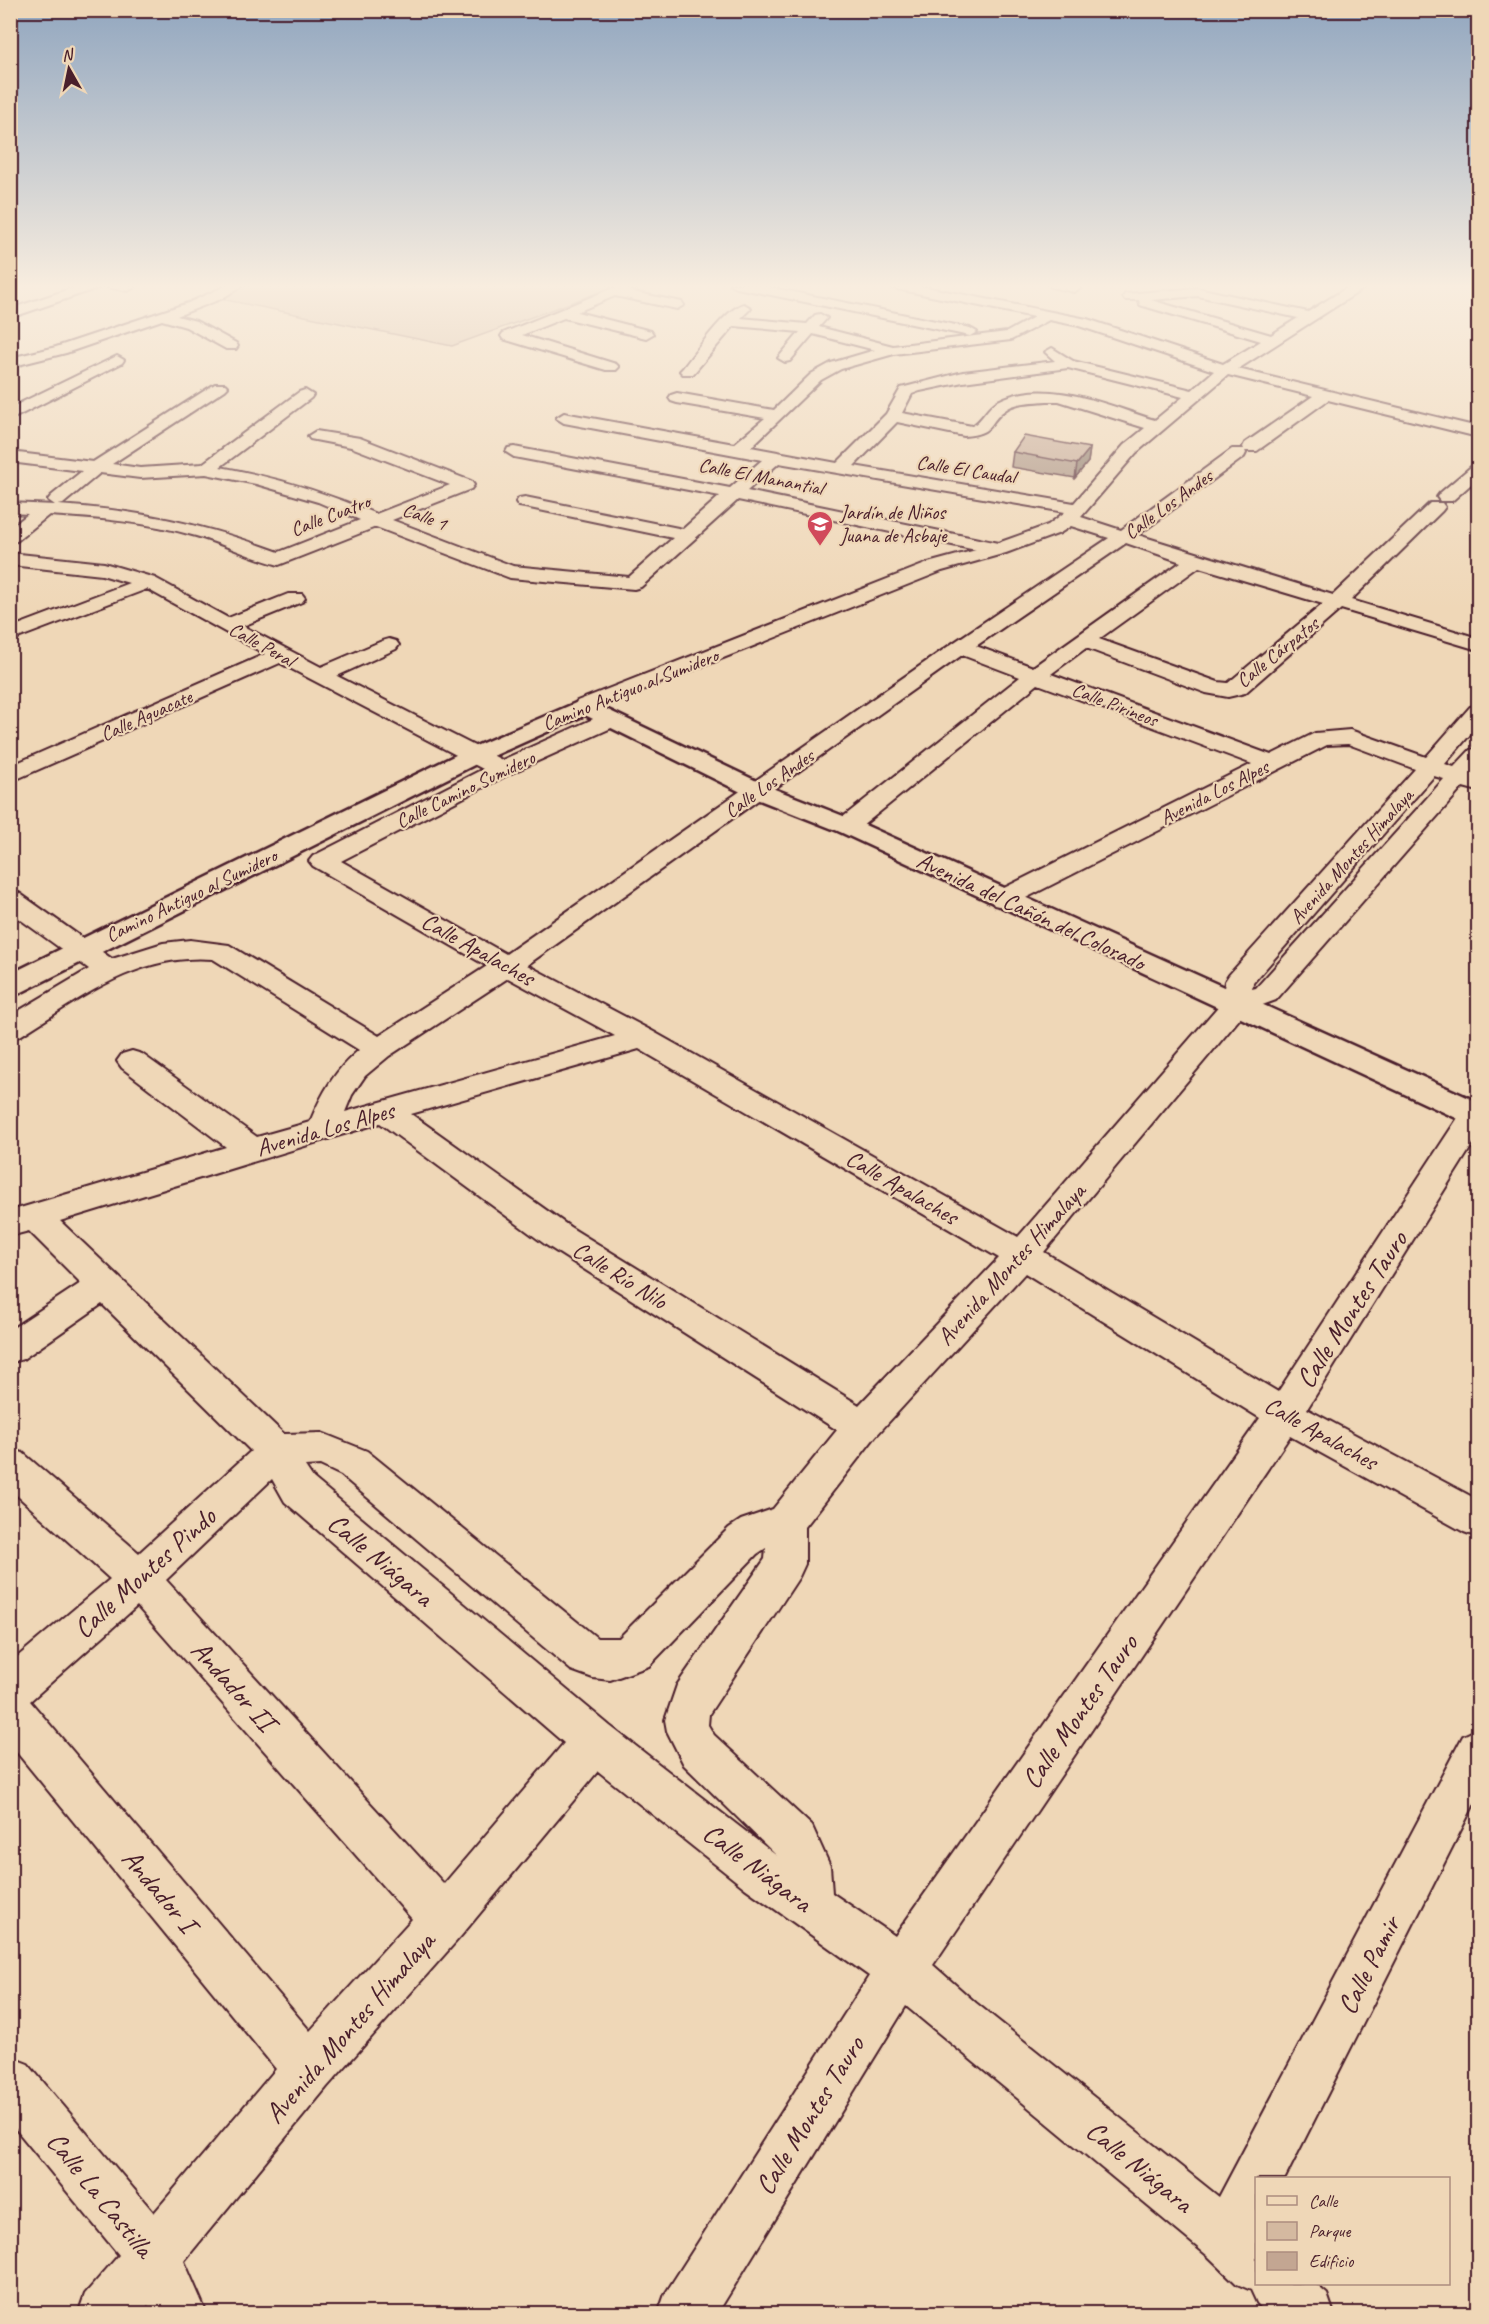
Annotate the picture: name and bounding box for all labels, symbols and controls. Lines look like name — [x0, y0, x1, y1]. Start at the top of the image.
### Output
north arrow — [39, 39, 99, 99]
text: N — [60, 44, 76, 66]
street label: Calle El Caudal — [915, 449, 1021, 490]
street label: Calle El Manantial — [696, 452, 829, 502]
street label: Calle Los Andes — [1119, 463, 1219, 545]
street label: Calle Cuatro — [287, 488, 375, 542]
street label: Calle 1 — [399, 497, 451, 537]
place label: Jardín de Niños Juana de Asbaje — [839, 500, 948, 548]
school or university icon: Jardín de Niños Juana de Asbaje — [805, 509, 835, 547]
street label: Calle Cárpatos — [1231, 610, 1325, 693]
street label: Calle Peral — [225, 616, 302, 674]
street label: Camino Antiguo al Sumidero — [539, 642, 724, 736]
street label: Calle Pirineos — [1068, 677, 1163, 733]
street label: Calle Aguacate — [96, 684, 197, 747]
street label: Calle Los Andes — [720, 742, 821, 823]
street label: Calle Camino Sumidero — [392, 745, 540, 834]
street label: Avenida Los Alpes — [1156, 753, 1275, 830]
street label: Avenida Montes Himalaya — [1284, 782, 1420, 929]
street label: Camino Antiguo al Sumidero — [101, 842, 283, 948]
street label: Avenida del Cañón del Colorado — [912, 845, 1152, 978]
street label: Calle Apalaches — [416, 906, 542, 994]
street label: Avenida Los Alpes — [253, 1094, 400, 1163]
street label: Calle Apalaches — [841, 1143, 966, 1232]
street label: Avenida Montes Himalaya — [930, 1175, 1093, 1351]
street label: Calle Montes Tauro — [1288, 1222, 1416, 1394]
street label: Calle Río Nilo — [567, 1234, 674, 1317]
street label: Calle Apalaches — [1259, 1390, 1385, 1478]
street label: Calle Montes Pindo — [66, 1498, 224, 1646]
street label: Calle Niágara — [321, 1505, 442, 1615]
street label: Calle Montes Tauro — [1013, 1626, 1147, 1795]
street label: Andador II — [184, 1633, 287, 1742]
street label: Calle Niágara — [696, 1815, 821, 1921]
street label: Andador I — [115, 1841, 208, 1944]
street label: Calle Pamir — [1329, 1908, 1409, 2020]
street label: Avenida Montes Himalaya — [257, 1922, 444, 2130]
street label: Calle Montes Tauro — [747, 2028, 873, 2201]
street label: Calle Niágara — [1079, 2113, 1202, 2221]
street label: Calle La Castilla — [39, 2124, 164, 2266]
legend — [1255, 2177, 1450, 2285]
text: Calle — [1309, 2190, 1338, 2212]
text: Parque — [1309, 2220, 1351, 2242]
text: Edificio — [1309, 2250, 1355, 2272]

